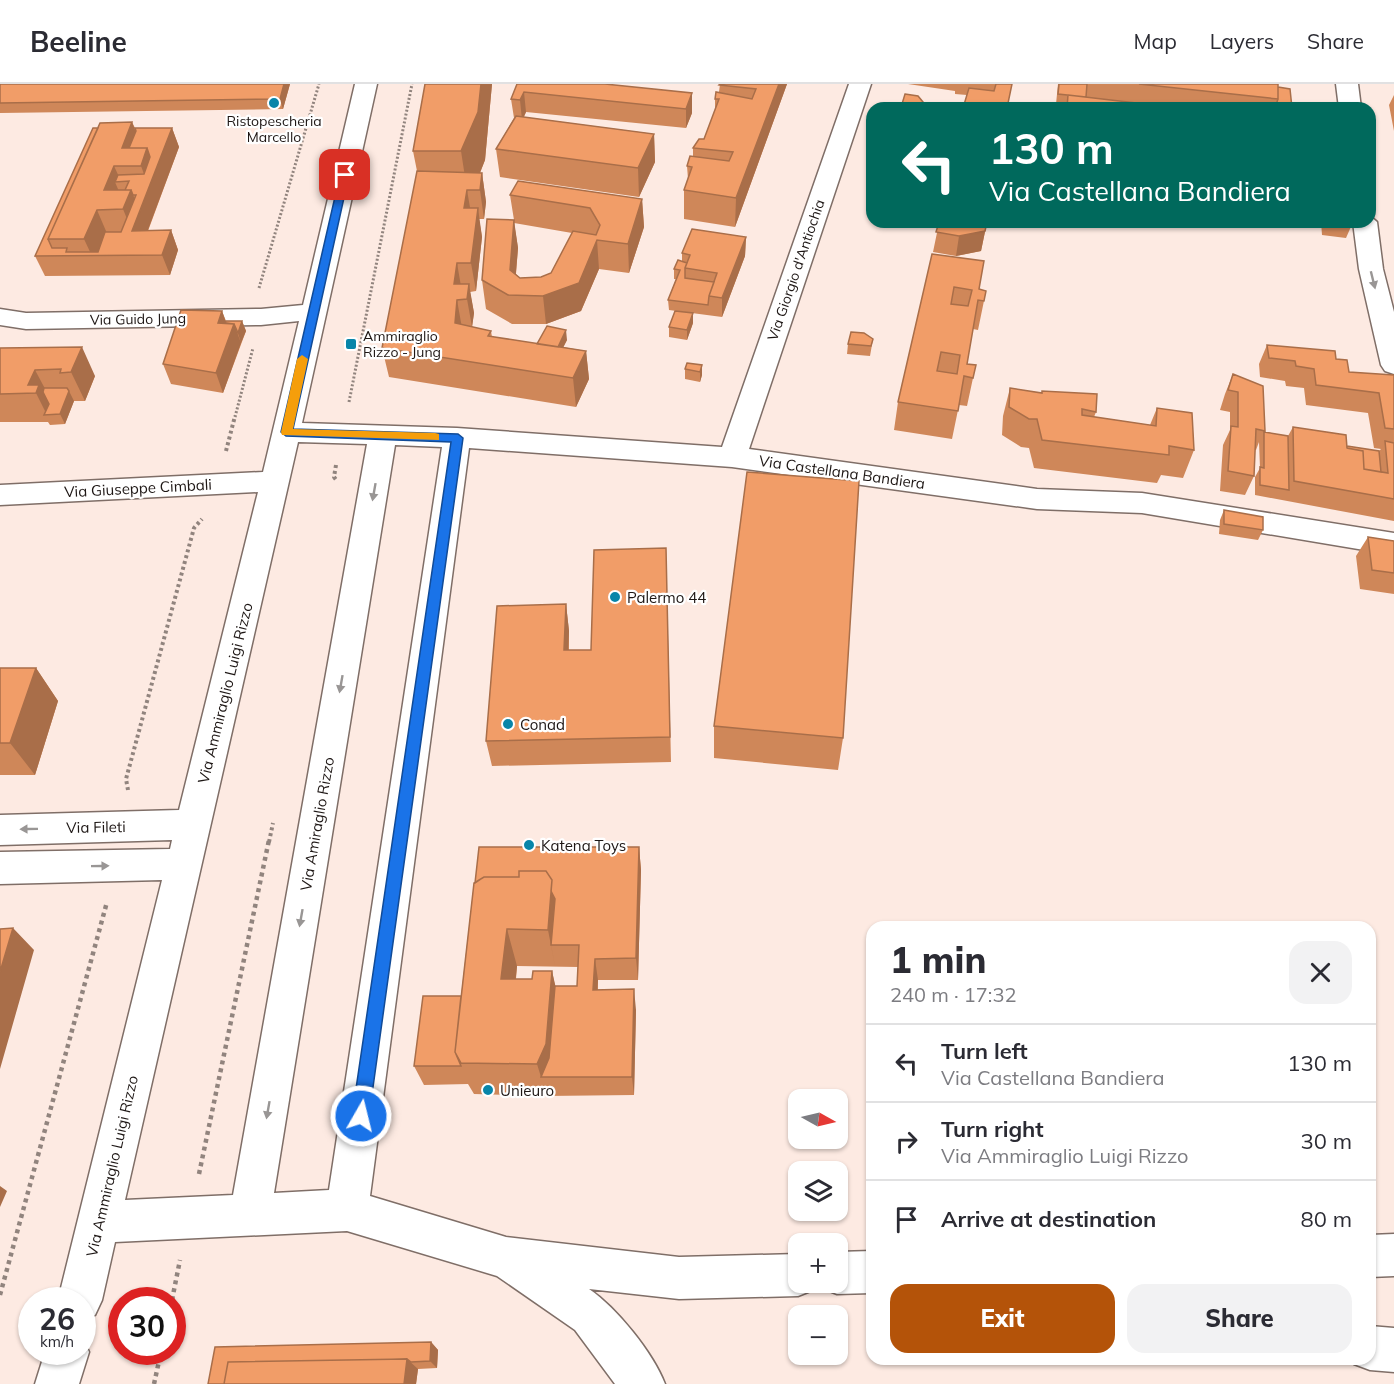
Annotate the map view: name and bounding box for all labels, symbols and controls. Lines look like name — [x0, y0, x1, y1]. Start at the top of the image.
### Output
text: Beeline — [30, 24, 127, 59]
text: Map — [1134, 28, 1177, 54]
text: Layers — [1210, 28, 1274, 54]
text: Share — [1307, 28, 1364, 54]
marker: Ristopescheria Marcello — [267, 96, 281, 110]
place label: Ristopescheria Marcello — [226, 112, 322, 146]
text: 130 m — [989, 122, 1114, 175]
icon: left — [890, 126, 968, 204]
pin — [319, 149, 370, 200]
icon: arrive — [328, 158, 361, 191]
text: Via Castellana Bandiera — [989, 174, 1291, 208]
street label: Via Giorgio d'Antiochia — [763, 197, 829, 343]
one-way arrow — [1369, 271, 1379, 289]
street label: Via Guido Jung — [90, 309, 186, 329]
place label: Ammiraglio Rizzo - Jung — [363, 327, 441, 361]
marker: Ammiraglio Rizzo - Jung — [344, 337, 358, 351]
street label: Via Castellana Bandiera — [758, 451, 926, 493]
street label: Via Giuseppe Cimbali — [64, 475, 212, 501]
one-way arrow — [369, 482, 378, 501]
place label: Palermo 44 — [627, 588, 706, 607]
marker: Palermo 44 — [608, 590, 622, 604]
street label: Via Ammiraglio Luigi Rizzo — [193, 601, 257, 785]
one-way arrow — [336, 675, 345, 694]
place label: Conad — [520, 715, 565, 734]
marker: Conad — [501, 717, 515, 731]
street label: Via Amiraglio Rizzo — [296, 756, 338, 892]
street label: Via Fileti — [66, 817, 126, 837]
one-way arrow — [20, 824, 39, 834]
place label: Katena Toys — [541, 836, 626, 855]
marker: Katena Toys — [522, 838, 536, 852]
one-way arrow — [91, 861, 110, 870]
one-way arrow — [296, 908, 305, 927]
text: 1 min — [890, 937, 986, 982]
button: close — [1289, 941, 1352, 1004]
text: 240 m · 17:32 — [890, 982, 1016, 1007]
text: Turn left — [941, 1037, 1028, 1065]
icon: left — [890, 1047, 923, 1080]
text: 130 m — [1287, 1049, 1352, 1077]
text: Via Castellana Bandiera — [941, 1065, 1164, 1090]
street label: Via Ammiraglio Luigi Rizzo — [82, 1073, 142, 1259]
place label: Unieuro — [500, 1081, 554, 1100]
marker: Unieuro — [481, 1083, 495, 1097]
position arrow — [329, 1084, 393, 1148]
north arrow — [788, 1089, 848, 1149]
map controls — [788, 1089, 848, 1365]
one-way arrow — [264, 1101, 273, 1120]
text: Turn right — [941, 1115, 1044, 1143]
icon: right — [890, 1125, 923, 1158]
text: 30 m — [1301, 1127, 1352, 1155]
text: Via Ammiraglio Luigi Rizzo — [941, 1143, 1189, 1168]
button: layers — [788, 1161, 848, 1221]
icon: arrive — [890, 1203, 923, 1236]
text: Arrive at destination — [941, 1205, 1156, 1233]
text: 80 m — [1301, 1205, 1352, 1233]
button: + — [788, 1233, 848, 1293]
button: Exit — [890, 1284, 1115, 1353]
button: Share — [1127, 1284, 1352, 1353]
speed limit sign: 30 — [108, 1287, 186, 1365]
text: 26 — [39, 1300, 75, 1338]
button: − — [788, 1305, 848, 1365]
text: km/h — [40, 1332, 74, 1351]

